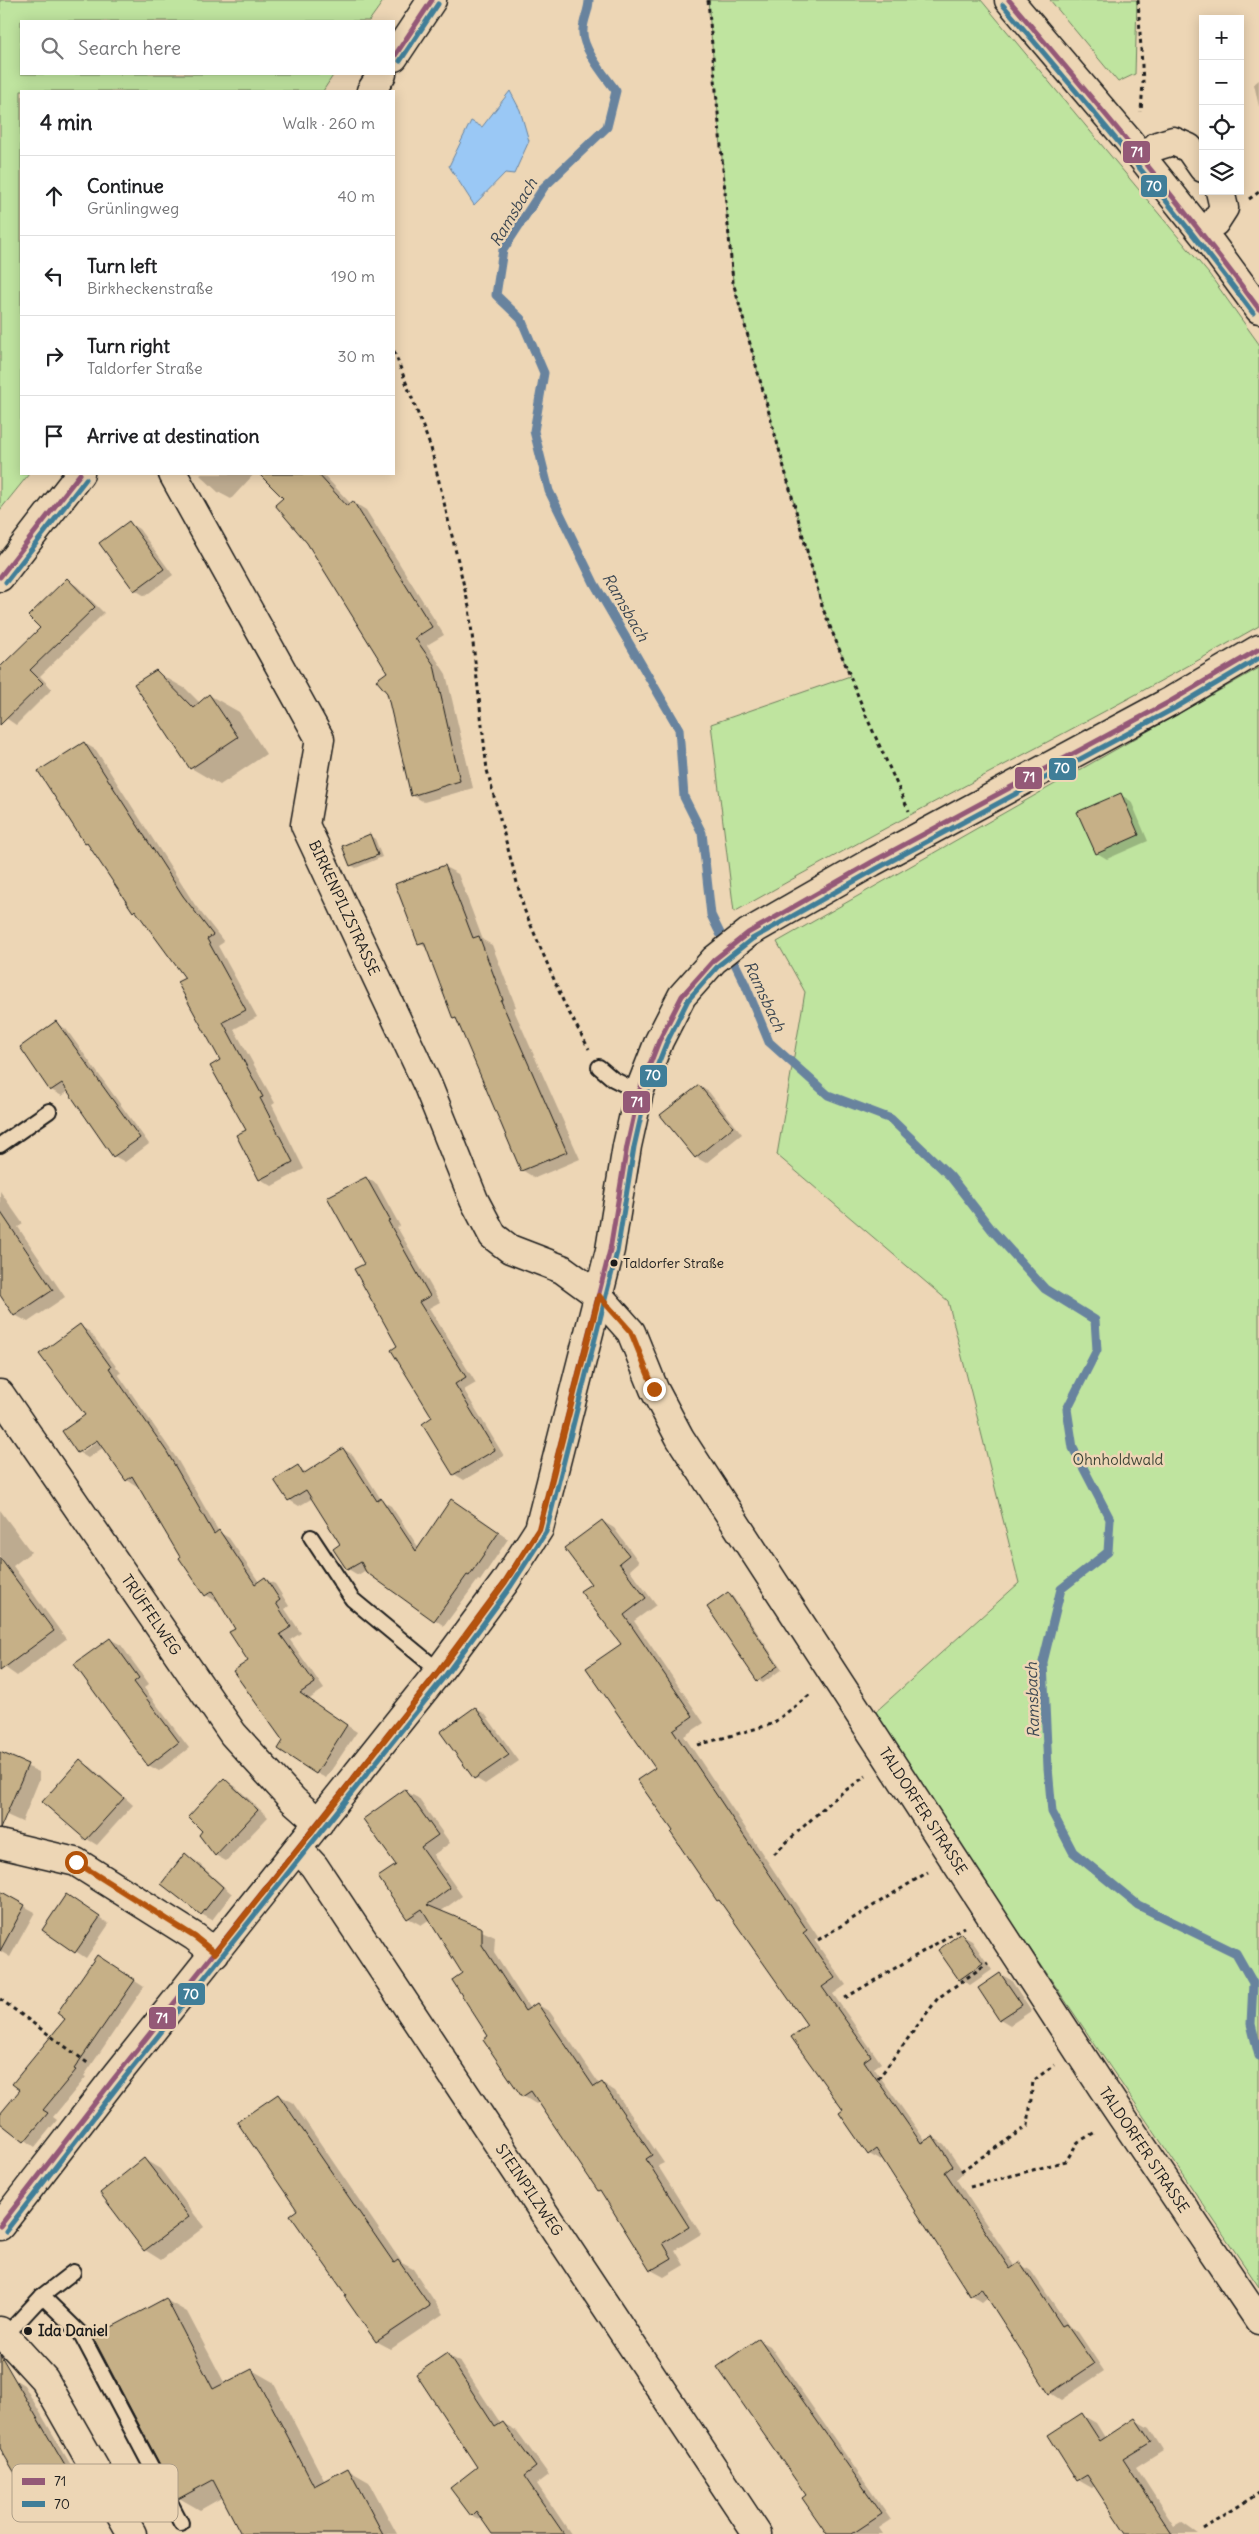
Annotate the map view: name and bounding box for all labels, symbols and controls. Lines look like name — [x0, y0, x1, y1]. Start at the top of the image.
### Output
map controls — [1199, 15, 1244, 195]
button: + — [1199, 15, 1244, 60]
search box — [20, 20, 395, 75]
icon: search — [38, 34, 66, 62]
text: Search here — [78, 36, 181, 60]
button: − — [1199, 60, 1244, 105]
button: locate — [1199, 105, 1244, 150]
text: 4 min — [40, 109, 92, 136]
text: Walk · 260 m — [283, 113, 375, 133]
line badge: 71 — [1122, 140, 1151, 164]
text: 71 — [1131, 143, 1143, 161]
button: layers — [1199, 150, 1244, 195]
text: Continue — [87, 174, 164, 198]
water label: Ramsbach — [485, 174, 541, 250]
line badge: 70 — [1140, 174, 1168, 198]
text: 70 — [1146, 177, 1162, 195]
icon: ahead — [40, 182, 68, 210]
text: 40 m — [337, 186, 375, 206]
text: Grünlingweg — [87, 198, 179, 218]
text: Turn left — [87, 254, 157, 278]
icon: left — [40, 262, 68, 290]
text: 190 m — [331, 266, 375, 286]
text: Birkheckenstraße — [87, 278, 213, 298]
text: Turn right — [87, 334, 170, 358]
icon: right — [40, 342, 68, 370]
text: 30 m — [338, 346, 375, 366]
text: Taldorfer Straße — [87, 358, 203, 378]
icon: arrive — [40, 422, 68, 450]
text: Arrive at destination — [87, 424, 260, 448]
water label: Ramsbach — [598, 569, 654, 645]
line badge: 70 — [1048, 757, 1077, 781]
text: 70 — [1054, 759, 1070, 777]
line badge: 71 — [1014, 766, 1043, 790]
text: 71 — [1023, 768, 1035, 786]
street label: BIRKENPILZSTRASSE — [305, 837, 384, 979]
water label: Ramsbach — [740, 957, 790, 1035]
line badge: 70 — [639, 1064, 668, 1088]
text: 70 — [645, 1066, 661, 1084]
line badge: 71 — [622, 1090, 651, 1114]
text: 71 — [631, 1093, 643, 1111]
place label: Taldorfer Straße — [623, 1254, 724, 1272]
marker: Taldorfer Straße — [609, 1258, 619, 1268]
route end — [643, 1378, 666, 1401]
park label: Ohnholdwald — [1073, 1450, 1164, 1469]
street label: TRÜFFELWEG — [117, 1571, 186, 1659]
water label: Ramsbach — [1021, 1661, 1043, 1738]
street label: TALDORFER STRASSE — [875, 1743, 972, 1878]
route start — [65, 1851, 88, 1874]
line badge: 70 — [177, 1982, 206, 2006]
text: 70 — [183, 1985, 199, 2003]
line badge: 71 — [148, 2006, 177, 2030]
text: 71 — [156, 2009, 168, 2027]
street label: TALDORFER STRASSE — [1095, 2083, 1194, 2217]
street label: STEINPILZWEG — [492, 2140, 567, 2240]
place label: Ida Daniel — [38, 2321, 108, 2340]
marker: Ida Daniel — [22, 2325, 34, 2337]
legend — [12, 2464, 178, 2522]
text: 71 — [54, 2472, 66, 2490]
text: 70 — [54, 2495, 70, 2513]

